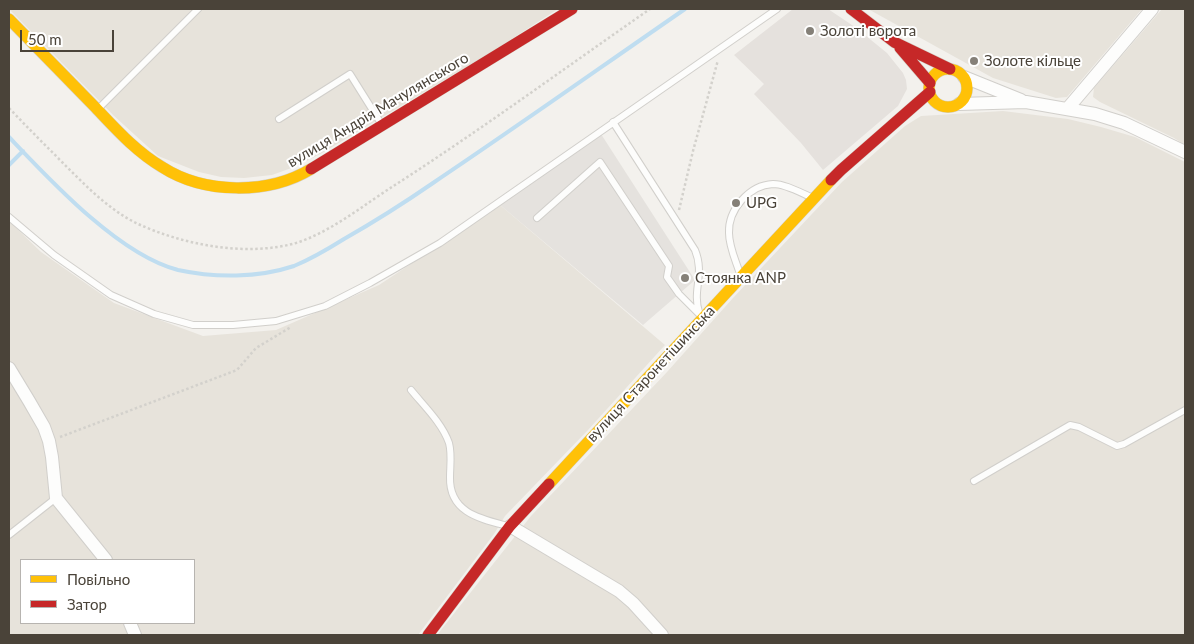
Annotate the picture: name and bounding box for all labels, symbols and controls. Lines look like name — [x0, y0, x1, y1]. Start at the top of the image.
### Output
scale bar — [22, 20, 116, 52]
place label: Золоті ворота — [820, 22, 916, 40]
marker: Золоті ворота — [804, 25, 816, 37]
text: 50 m — [28, 30, 62, 48]
street label: вулиця Андрія Мачулянського — [284, 49, 472, 171]
place label: Золоте кільце — [984, 52, 1081, 70]
marker: Золоте кільце — [968, 55, 980, 67]
place label: UPG — [746, 194, 777, 212]
marker: UPG — [730, 197, 742, 209]
place label: Стоянка ANP — [695, 269, 786, 287]
marker: Стоянка ANP — [679, 272, 691, 284]
street label: вулиця Старонетішинська — [583, 302, 719, 446]
legend — [20, 559, 195, 624]
text: Повільно — [67, 570, 130, 588]
text: Затор — [67, 595, 107, 613]

